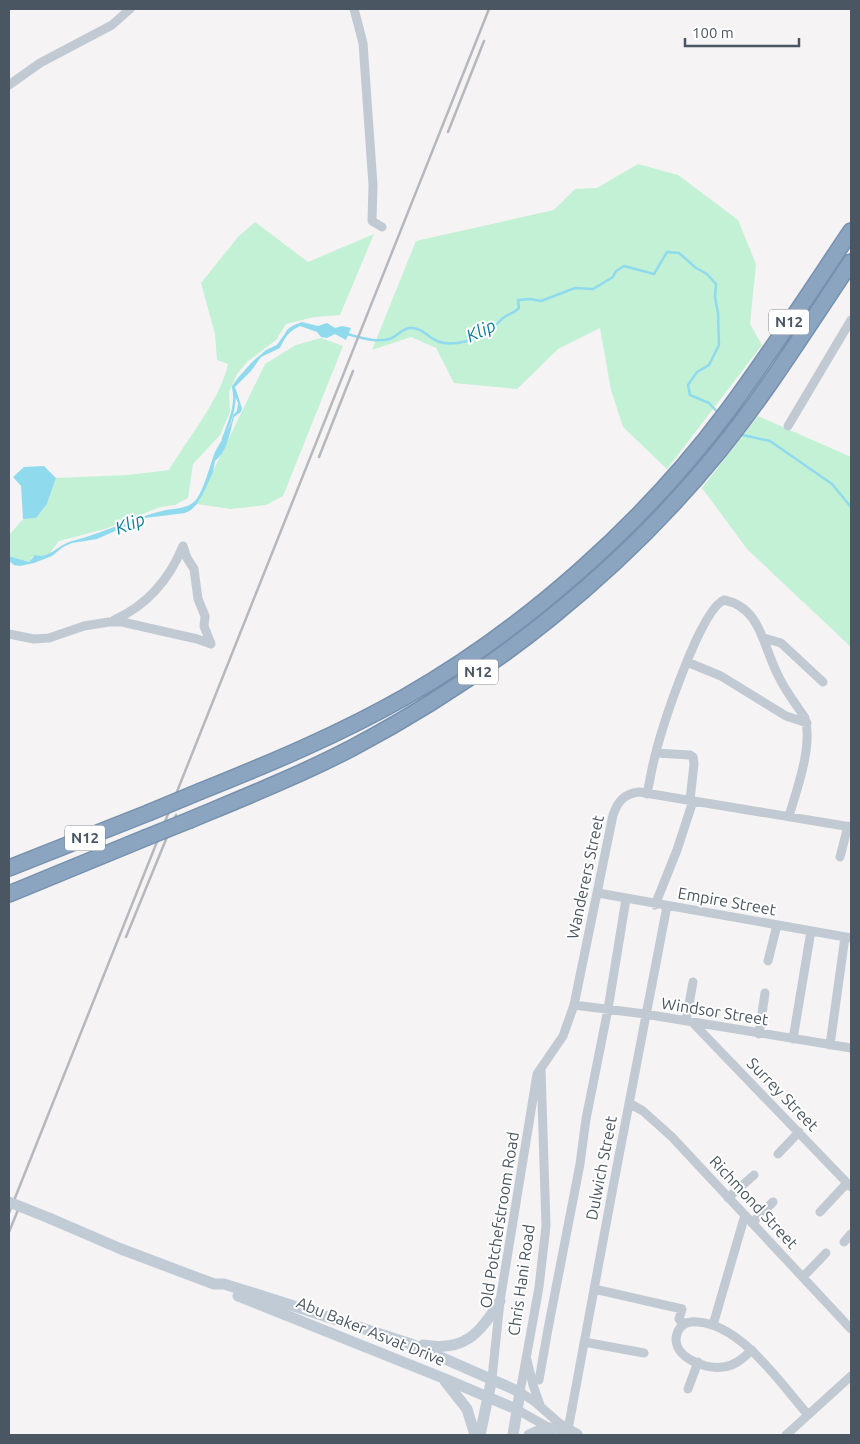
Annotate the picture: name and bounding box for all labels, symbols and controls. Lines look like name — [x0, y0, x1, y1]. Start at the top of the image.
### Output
scale bar — [685, 15, 799, 47]
text: 100 m — [692, 24, 734, 41]
road number: N12 — [769, 310, 809, 334]
water label: Klip — [463, 315, 499, 346]
water label: Klip — [112, 508, 147, 538]
road number: N12 — [458, 660, 498, 684]
street label: Wanderers Street — [563, 813, 607, 941]
road number: N12 — [65, 826, 105, 850]
street label: Empire Street — [677, 884, 778, 919]
street label: Windsor Street — [660, 994, 771, 1028]
street label: Surrey Street — [744, 1054, 823, 1135]
street label: Dulwich Street — [582, 1114, 620, 1222]
street label: Old Potchefstroom Road — [476, 1130, 522, 1310]
street label: Richmond Street — [706, 1152, 802, 1253]
street label: Chris Hani Road — [504, 1223, 538, 1337]
street label: Abu Baker Asvat Drive — [294, 1293, 448, 1369]

